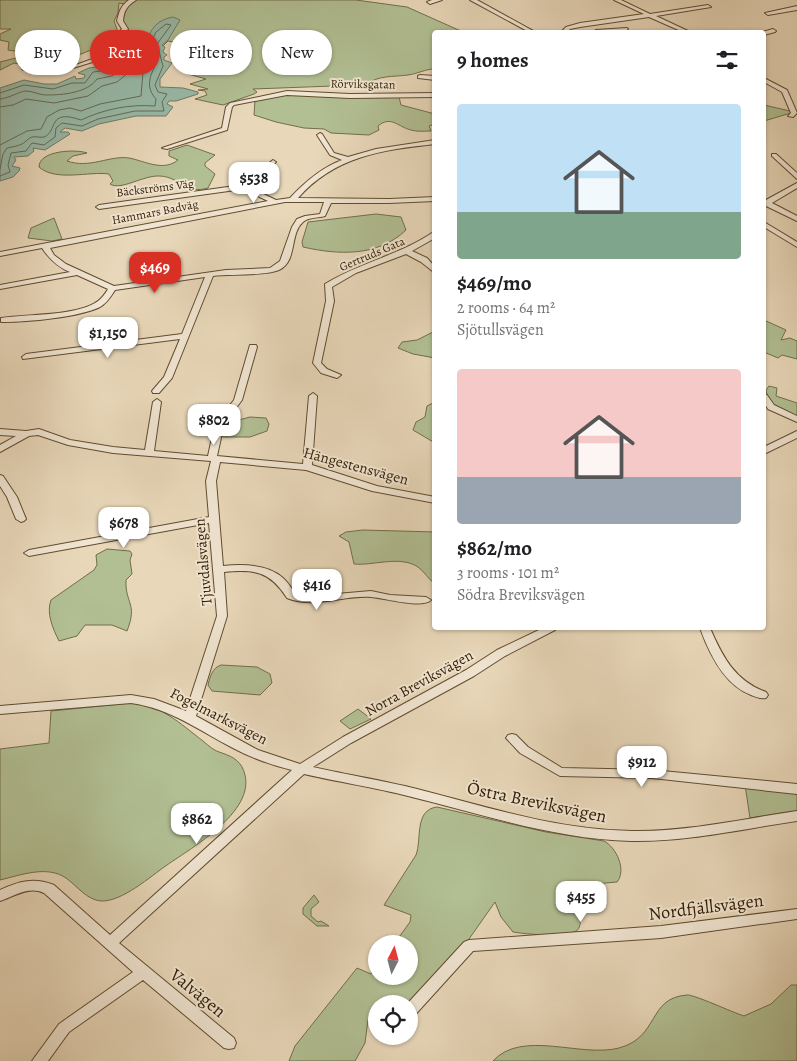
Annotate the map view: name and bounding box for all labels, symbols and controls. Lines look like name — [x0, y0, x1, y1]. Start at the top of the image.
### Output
chip: Buy — [15, 30, 80, 75]
chip: Rent — [90, 30, 160, 75]
chip: Filters — [170, 30, 252, 75]
chip: New — [262, 30, 332, 75]
text: 9 homes — [457, 46, 528, 74]
icon: filters — [713, 46, 741, 74]
street label: Rörviksgatan — [330, 75, 396, 93]
icon: home — [554, 137, 644, 227]
pin: $538 — [224, 162, 284, 204]
text: $538 — [240, 167, 268, 189]
street label: Bäckströms Väg — [115, 175, 195, 201]
street label: Hammars Badväg — [110, 196, 200, 228]
street label: Gertruds Gata — [337, 233, 407, 275]
pin: $469 — [125, 252, 185, 294]
text: $469 — [140, 257, 170, 279]
text: $469/mo — [457, 269, 532, 297]
text: 2 rooms · 64 m² — [457, 297, 555, 319]
pin: $1,150 — [67, 316, 149, 359]
text: Sjötullsvägen — [457, 319, 544, 341]
text: $1,150 — [89, 322, 127, 344]
icon: home — [554, 402, 644, 492]
pin: $802 — [184, 404, 244, 446]
text: $802 — [199, 409, 229, 431]
street label: Hängestensvägen — [301, 442, 411, 490]
pin: $678 — [94, 506, 154, 549]
text: $678 — [109, 512, 139, 534]
street label: Tjuvdalsvägen — [189, 518, 217, 606]
text: $862/mo — [457, 534, 532, 562]
text: 3 rooms · 101 m² — [457, 562, 559, 584]
pin: $416 — [287, 568, 347, 611]
text: $416 — [303, 574, 331, 596]
text: Södra Breviksvägen — [457, 584, 585, 606]
street label: Norra Breviksvägen — [361, 645, 477, 721]
street label: Fogelmarksvägen — [167, 683, 271, 749]
pin: $912 — [612, 746, 672, 788]
text: $912 — [628, 751, 656, 773]
street label: Östra Breviksvägen — [465, 776, 609, 829]
pin: $862 — [167, 802, 227, 845]
text: $862 — [182, 808, 212, 830]
pin: $455 — [551, 880, 611, 923]
text: $455 — [567, 886, 595, 908]
street label: Nordfjällsvägen — [647, 888, 765, 926]
north arrow — [368, 935, 418, 985]
map controls — [368, 935, 418, 1045]
street label: Valvägen — [164, 962, 231, 1023]
button: locate — [368, 995, 418, 1045]

